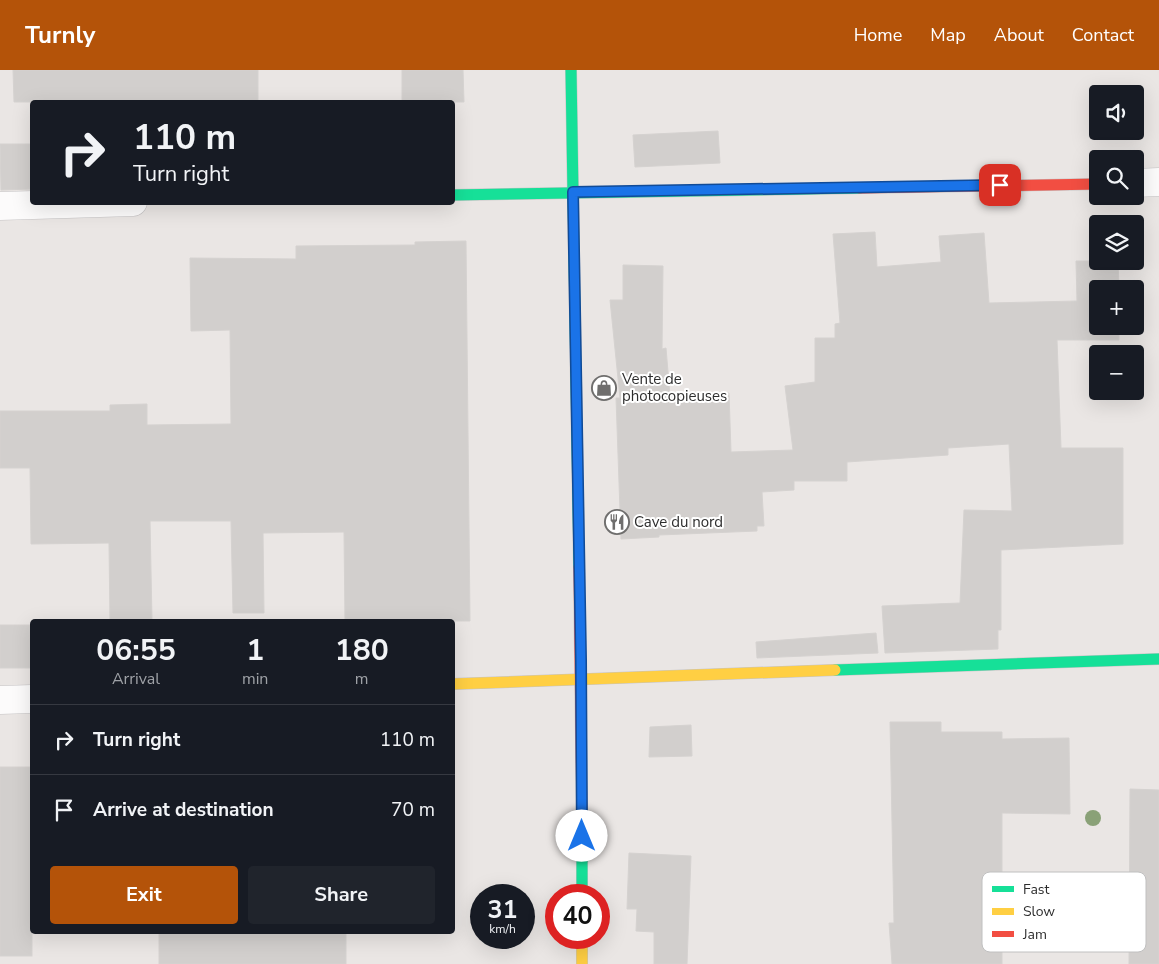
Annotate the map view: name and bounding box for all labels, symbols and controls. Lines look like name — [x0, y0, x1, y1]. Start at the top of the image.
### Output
text: Turnly — [25, 19, 95, 51]
text: Home — [854, 23, 902, 47]
text: Map — [930, 23, 966, 47]
text: About — [994, 23, 1044, 47]
text: Contact — [1072, 23, 1134, 47]
map controls — [1089, 85, 1144, 400]
button: sound — [1089, 85, 1144, 140]
text: 110 m — [133, 114, 236, 161]
icon: right — [50, 120, 115, 185]
button: search — [1089, 150, 1144, 205]
text: Turn right — [133, 159, 229, 189]
pin — [979, 164, 1021, 206]
icon: arrive — [986, 171, 1014, 199]
button: layers — [1089, 215, 1144, 270]
button: + — [1089, 280, 1144, 335]
button: − — [1089, 345, 1144, 400]
place label: Vente de photocopieuses — [621, 369, 727, 406]
shop icon: Vente de photocopieuses — [591, 375, 617, 401]
restaurant icon: Cave du nord — [604, 509, 630, 535]
place label: Cave du nord — [634, 512, 723, 532]
text: 06:55 — [96, 630, 176, 671]
text: 1 — [246, 630, 264, 671]
text: 180 — [335, 630, 389, 671]
text: Arrival — [112, 668, 160, 690]
text: min — [242, 668, 268, 690]
text: m — [355, 668, 369, 690]
icon: right — [50, 726, 78, 754]
text: Turn right — [93, 727, 180, 753]
text: 110 m — [380, 727, 435, 753]
icon: arrive — [50, 796, 78, 824]
text: Arrive at destination — [93, 797, 274, 823]
text: 70 m — [391, 797, 435, 823]
position arrow — [555, 809, 607, 861]
button: Exit — [50, 866, 238, 924]
button: Share — [248, 866, 435, 924]
legend — [982, 872, 1146, 952]
text: Fast — [1023, 880, 1049, 899]
speed limit sign: 40 — [545, 884, 610, 949]
text: 31 — [487, 893, 518, 927]
text: Slow — [1023, 902, 1055, 921]
text: km/h — [489, 921, 516, 937]
text: Jam — [1022, 925, 1047, 944]

